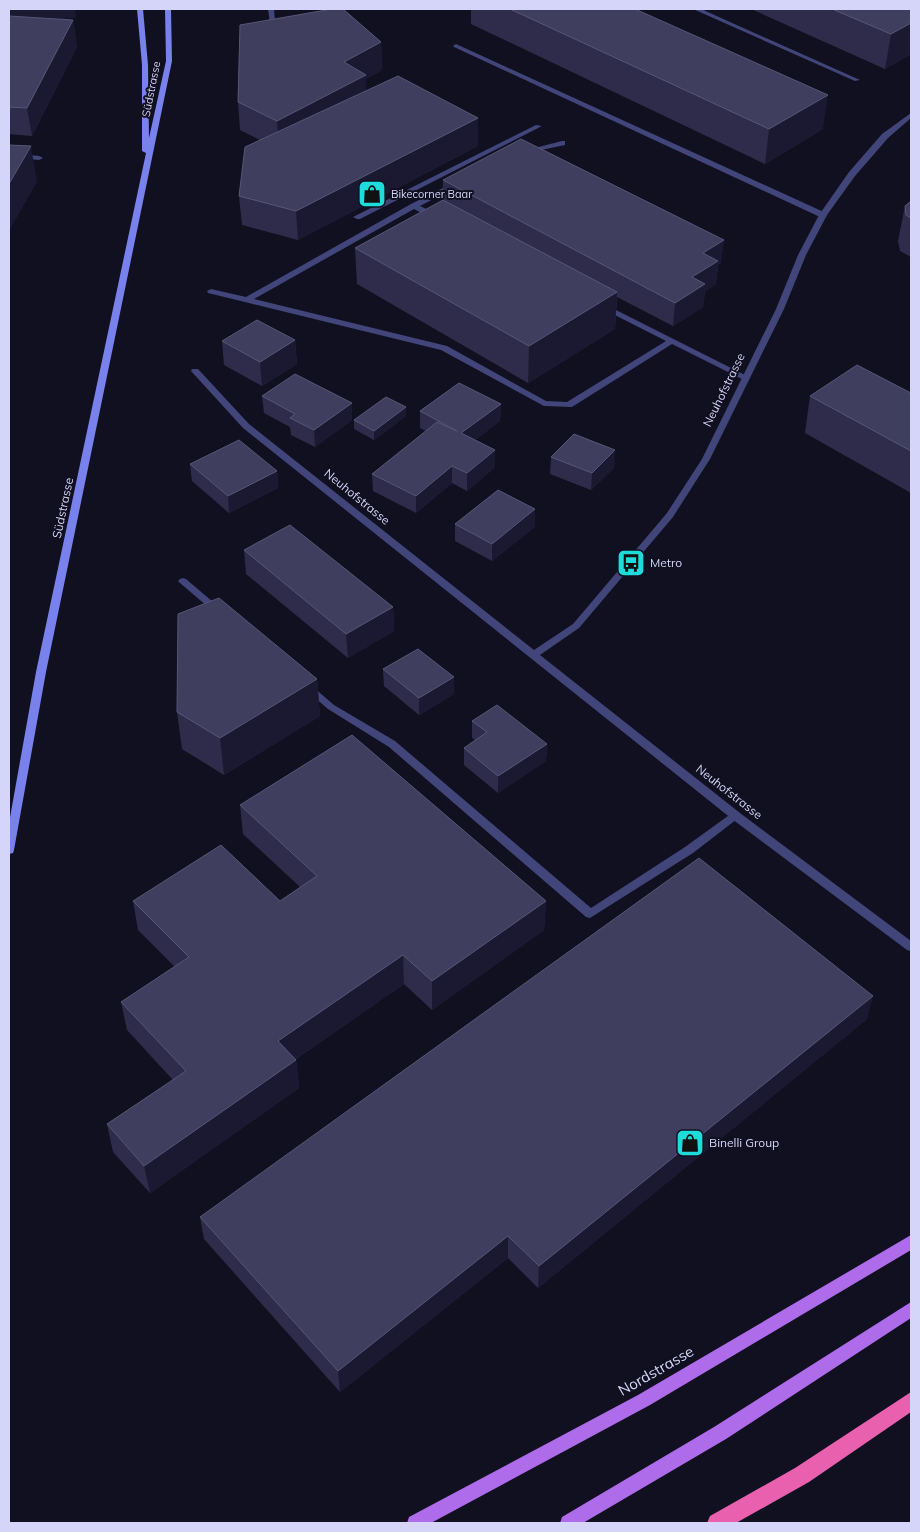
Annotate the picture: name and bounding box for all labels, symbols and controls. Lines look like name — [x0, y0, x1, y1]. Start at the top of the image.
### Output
street label: Südstrasse — [139, 60, 163, 118]
shop icon: Bikecorner Baar — [357, 179, 387, 209]
place label: Bikecorner Baar — [391, 187, 472, 201]
street label: Neuhofstrasse — [699, 350, 748, 429]
street label: Neuhofstrasse — [321, 466, 393, 528]
street label: Südstrasse — [49, 476, 76, 540]
bus stop icon: Metro — [616, 548, 646, 578]
place label: Metro — [650, 555, 682, 570]
street label: Neuhofstrasse — [693, 761, 766, 822]
shop icon: Binelli Group — [675, 1128, 705, 1158]
place label: Binelli Group — [709, 1135, 779, 1150]
street label: Nordstrasse — [615, 1341, 697, 1400]

